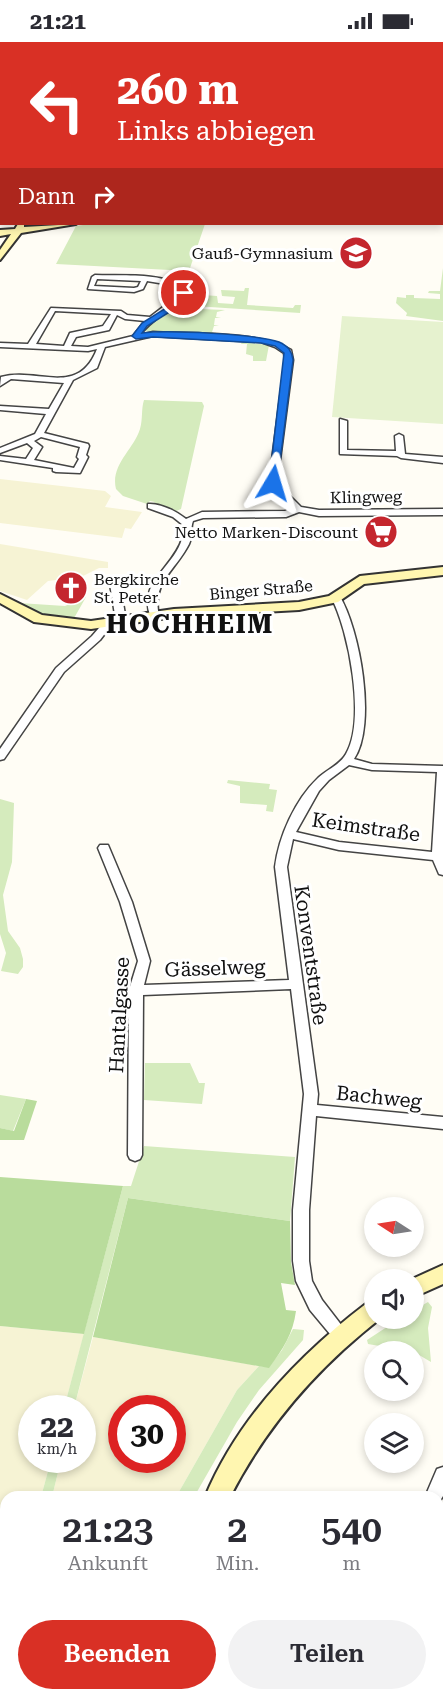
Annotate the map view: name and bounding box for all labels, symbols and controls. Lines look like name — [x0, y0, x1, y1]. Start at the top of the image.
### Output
text: 21:21 — [30, 9, 86, 34]
text: 260 m — [117, 65, 239, 114]
icon: left — [18, 66, 96, 144]
text: Links abbiegen — [117, 115, 316, 147]
icon: right — [87, 180, 120, 213]
text: Dann — [18, 184, 75, 209]
school or university icon: Gauß-Gymnasium — [338, 235, 374, 271]
place label: Gauß-Gymnasium — [192, 244, 333, 263]
pin — [158, 267, 209, 318]
icon: arrive — [167, 276, 200, 309]
position arrow — [241, 451, 305, 515]
street label: Klingweg — [330, 487, 403, 507]
supermarket icon: Netto Marken-Discount — [363, 514, 399, 550]
place label: Netto Marken-Discount — [174, 523, 358, 542]
church icon: Bergkirche St. Peter — [53, 570, 89, 606]
place label: Bergkirche St. Peter — [94, 570, 179, 607]
street label: Binger Straße — [208, 576, 314, 604]
district label: HOCHHEIM — [106, 609, 274, 639]
street label: Keimstraße — [310, 808, 422, 846]
street label: Konventstraße — [289, 884, 333, 1026]
street label: Gässelweg — [164, 954, 266, 982]
street label: Hantalgasse — [104, 956, 134, 1074]
street label: Bachweg — [335, 1081, 424, 1114]
north arrow — [364, 1197, 424, 1257]
map controls — [364, 1197, 424, 1473]
button: sound — [364, 1269, 424, 1329]
button: search — [364, 1341, 424, 1401]
speed limit sign: 30 — [108, 1395, 186, 1473]
text: 22 — [40, 1409, 74, 1444]
button: layers — [364, 1413, 424, 1473]
text: km/h — [37, 1440, 77, 1458]
text: 21:23 — [62, 1509, 153, 1551]
text: 2 — [227, 1509, 247, 1551]
text: 540 — [321, 1509, 382, 1551]
text: Ankunft — [68, 1551, 148, 1575]
text: Min. — [216, 1551, 259, 1575]
text: m — [342, 1551, 361, 1575]
button: Beenden — [18, 1620, 216, 1689]
button: Teilen — [228, 1620, 426, 1689]

